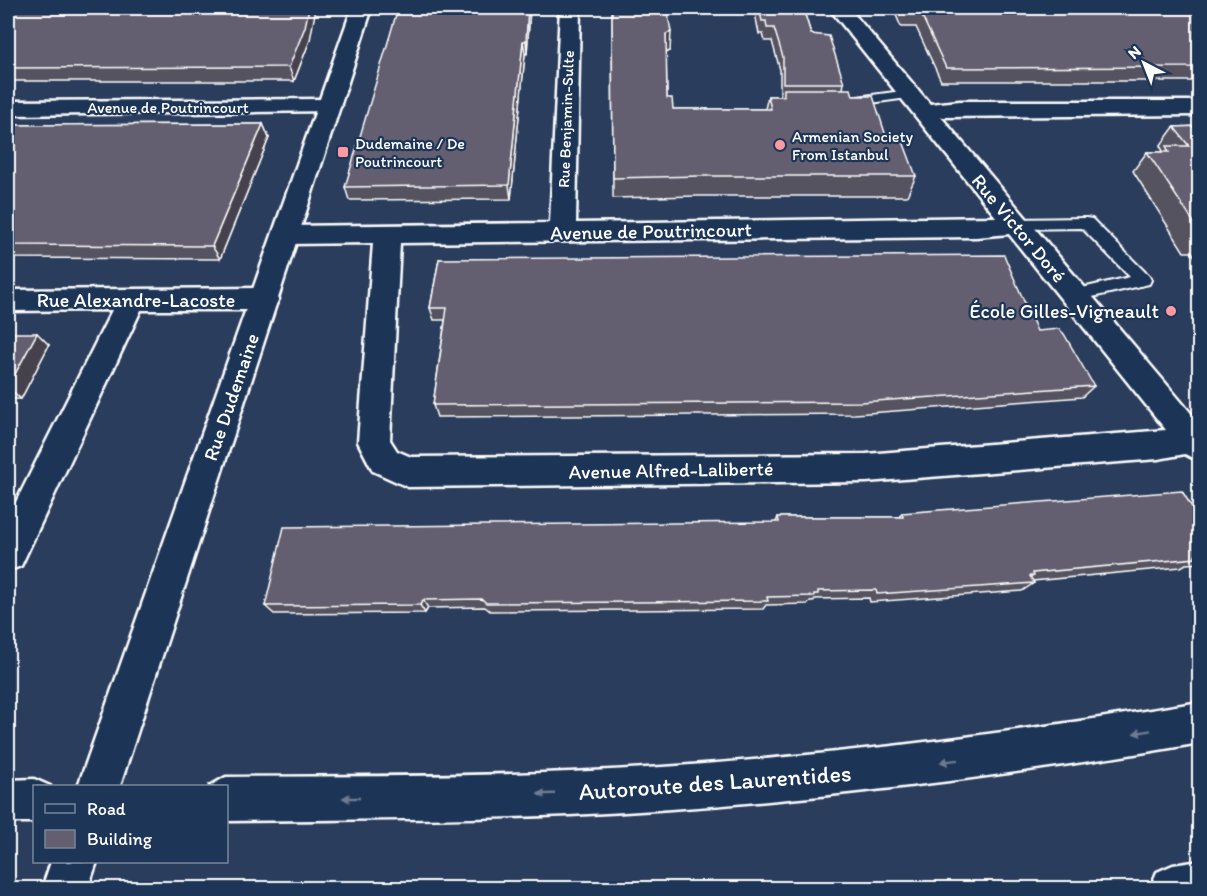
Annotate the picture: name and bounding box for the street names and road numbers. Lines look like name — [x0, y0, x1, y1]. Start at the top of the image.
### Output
street label: Rue Benjamin-Sulte — [554, 50, 578, 188]
street label: Avenue de Poutrincourt — [87, 98, 249, 117]
street label: Rue Victor Doré — [967, 169, 1071, 287]
street label: Avenue de Poutrincourt — [550, 217, 752, 245]
street label: Rue Alexandre-Lacoste — [37, 288, 235, 312]
street label: Rue Dudemaine — [198, 330, 264, 464]
street label: Avenue Alfred-Laliberté — [568, 456, 774, 484]
street label: Autoroute des Laurentides — [578, 758, 852, 806]

